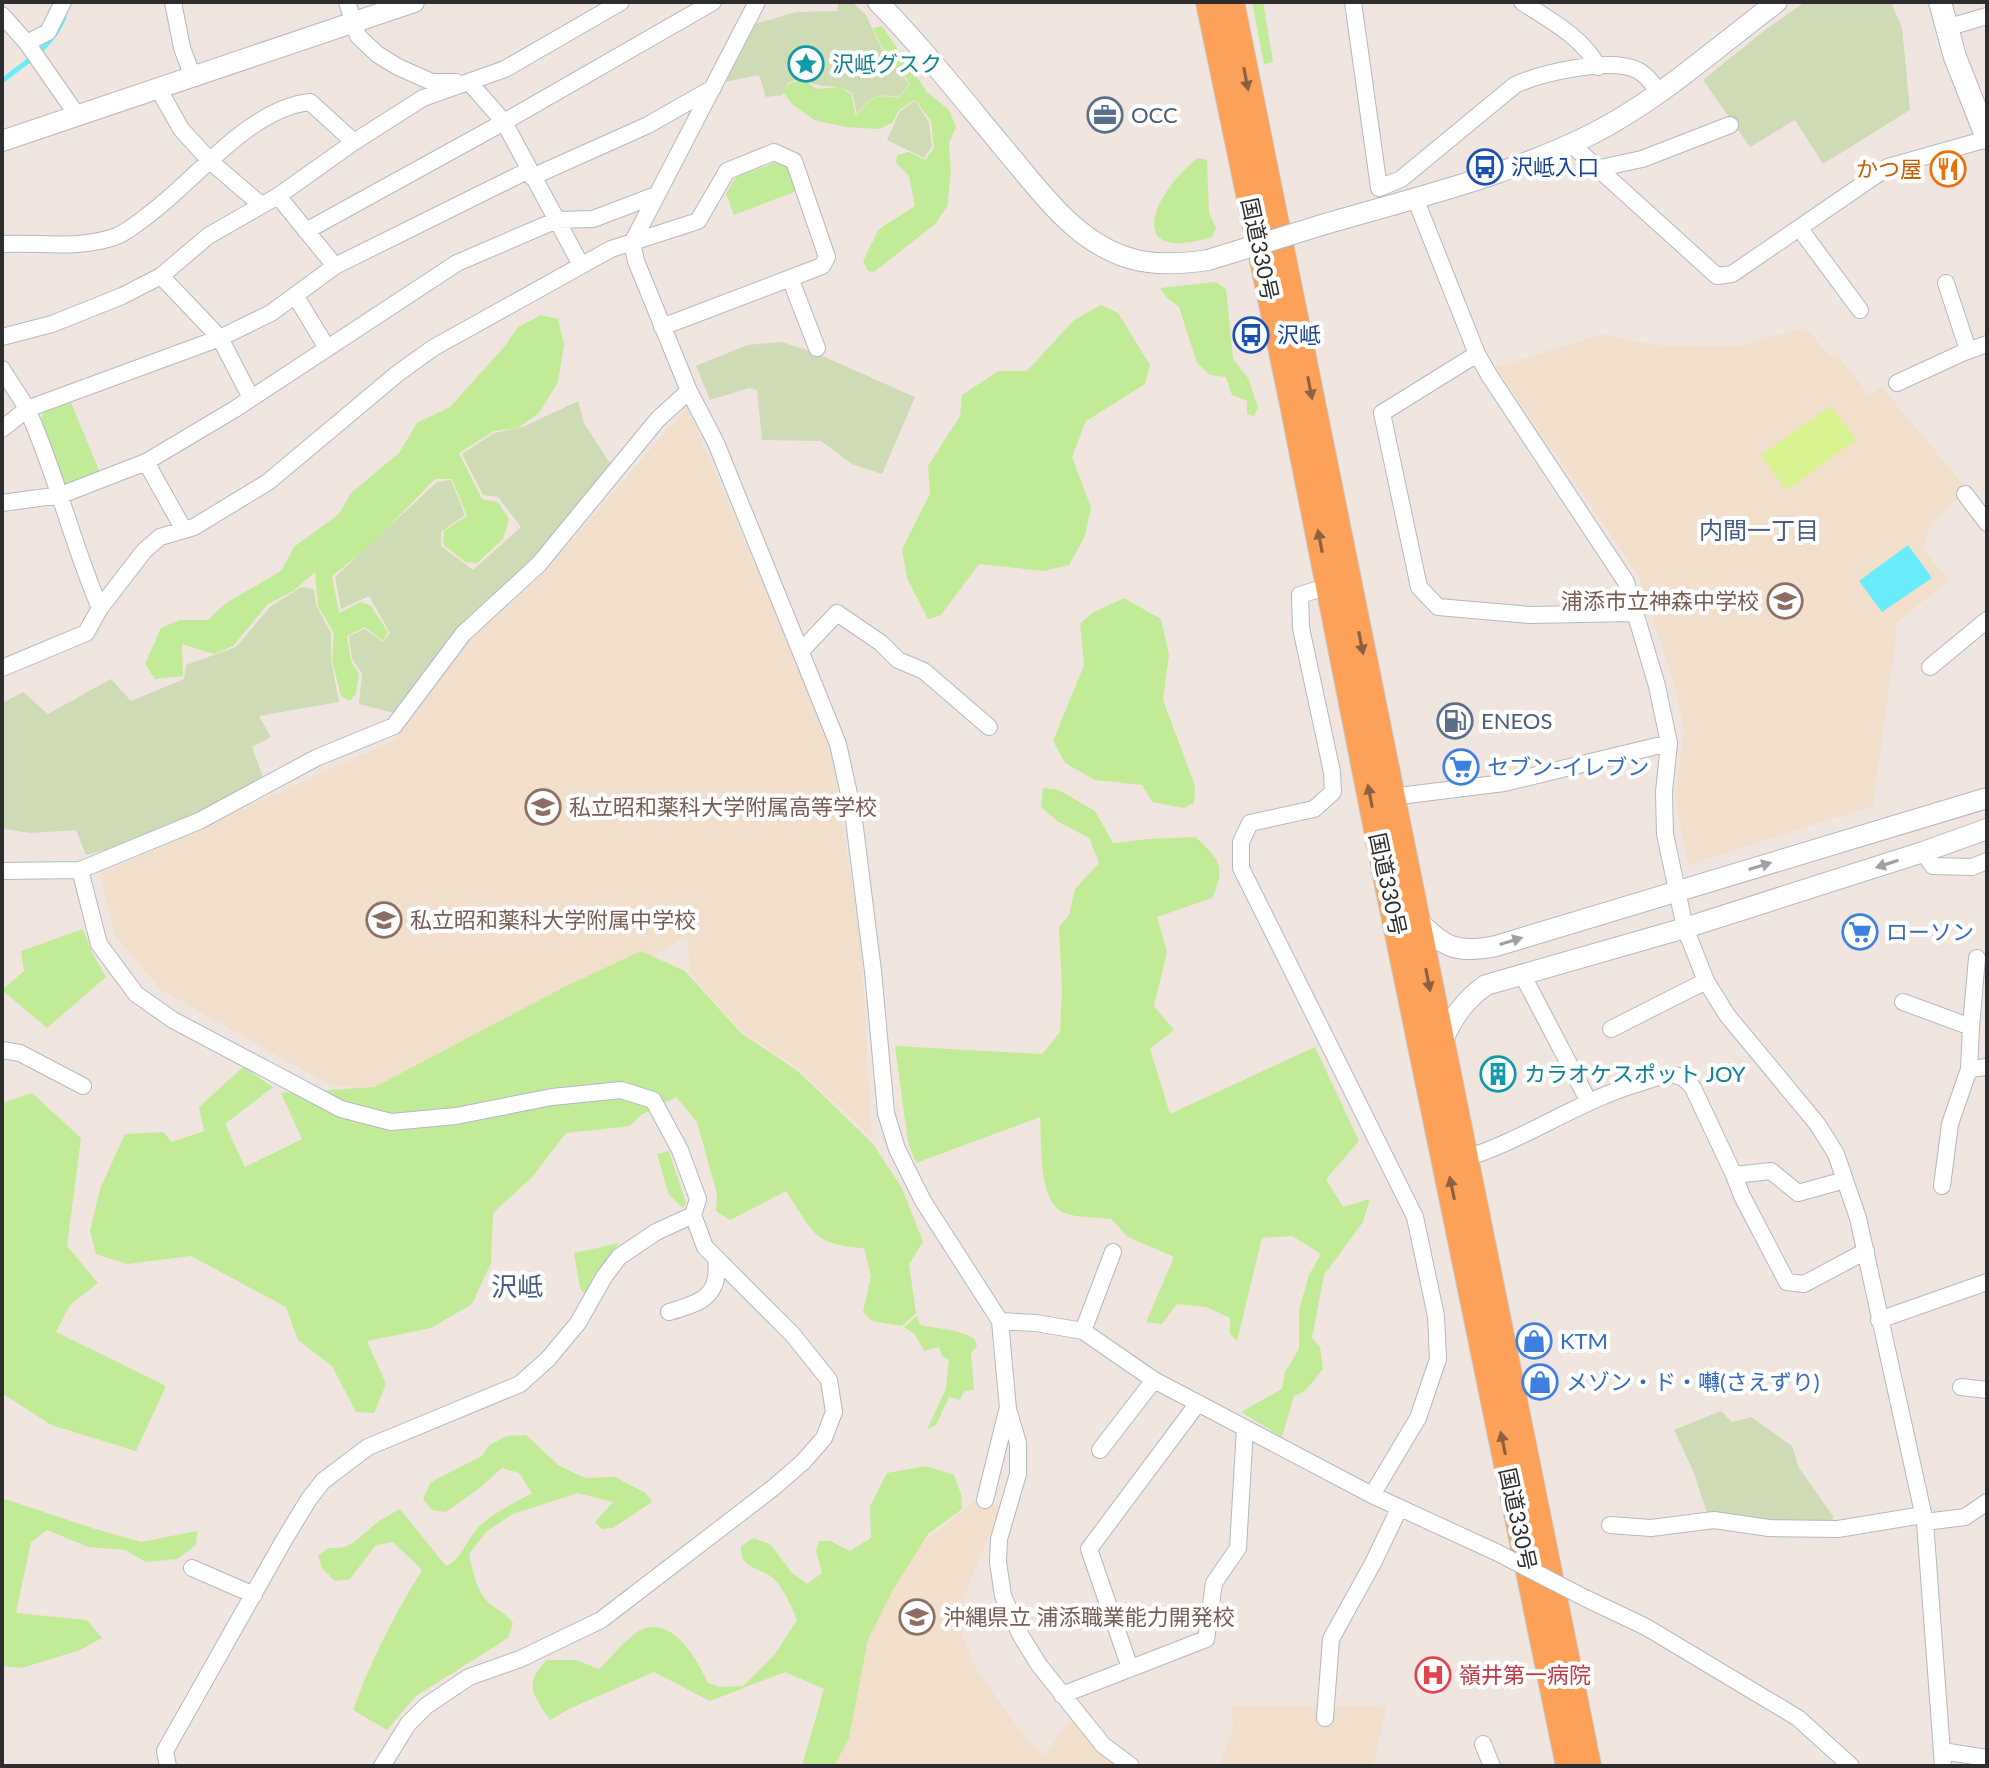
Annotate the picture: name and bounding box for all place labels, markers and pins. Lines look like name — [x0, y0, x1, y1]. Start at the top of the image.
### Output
place icon: 沢岻グスク — [787, 45, 825, 83]
place label: 沢岻グスク — [832, 50, 942, 77]
office icon: OCC — [1086, 96, 1124, 134]
place label: OCC — [1131, 101, 1178, 128]
bus stop icon: 沢岻入口 — [1466, 148, 1504, 186]
restaurant icon: かつ屋 — [1929, 150, 1967, 188]
place label: 沢岻入口 — [1511, 153, 1599, 180]
place label: かつ屋 — [1856, 155, 1922, 182]
bus stop icon: 沢岻 — [1232, 316, 1270, 354]
place label: 沢岻 — [1277, 321, 1321, 348]
school or university icon: 浦添市立神森中学校 — [1766, 582, 1804, 620]
place label: 浦添市立神森中学校 — [1561, 587, 1759, 614]
fuel station icon: ENEOS — [1436, 702, 1474, 740]
place label: ENEOS — [1481, 707, 1552, 734]
supermarket icon: セブン-イレブン — [1442, 748, 1480, 786]
place label: セブン-イレブン — [1487, 753, 1649, 780]
school or university icon: 私立昭和薬科大学附属高等学校 — [524, 788, 562, 826]
place label: 私立昭和薬科大学附属高等学校 — [569, 793, 877, 820]
school or university icon: 私立昭和薬科大学附属中学校 — [365, 901, 403, 939]
place label: 私立昭和薬科大学附属中学校 — [410, 906, 696, 933]
supermarket icon: ローソン — [1841, 913, 1879, 951]
place label: ローソン — [1886, 918, 1974, 945]
building icon: カラオケスポット JOY — [1479, 1055, 1517, 1093]
place label: カラオケスポット JOY — [1524, 1060, 1746, 1087]
shop icon: KTM — [1515, 1322, 1553, 1360]
place label: KTM — [1560, 1327, 1608, 1354]
shop icon: メゾン・ド・囀(さえずり) — [1521, 1363, 1559, 1401]
place label: メゾン・ド・囀(さえずり) — [1566, 1368, 1820, 1395]
school or university icon: 沖縄県立 浦添職業能力開発校 — [898, 1598, 936, 1636]
place label: 沖縄県立 浦添職業能力開発校 — [943, 1603, 1235, 1630]
hospital icon: 嶺井第一病院 — [1414, 1656, 1452, 1694]
place label: 嶺井第一病院 — [1459, 1661, 1591, 1688]

